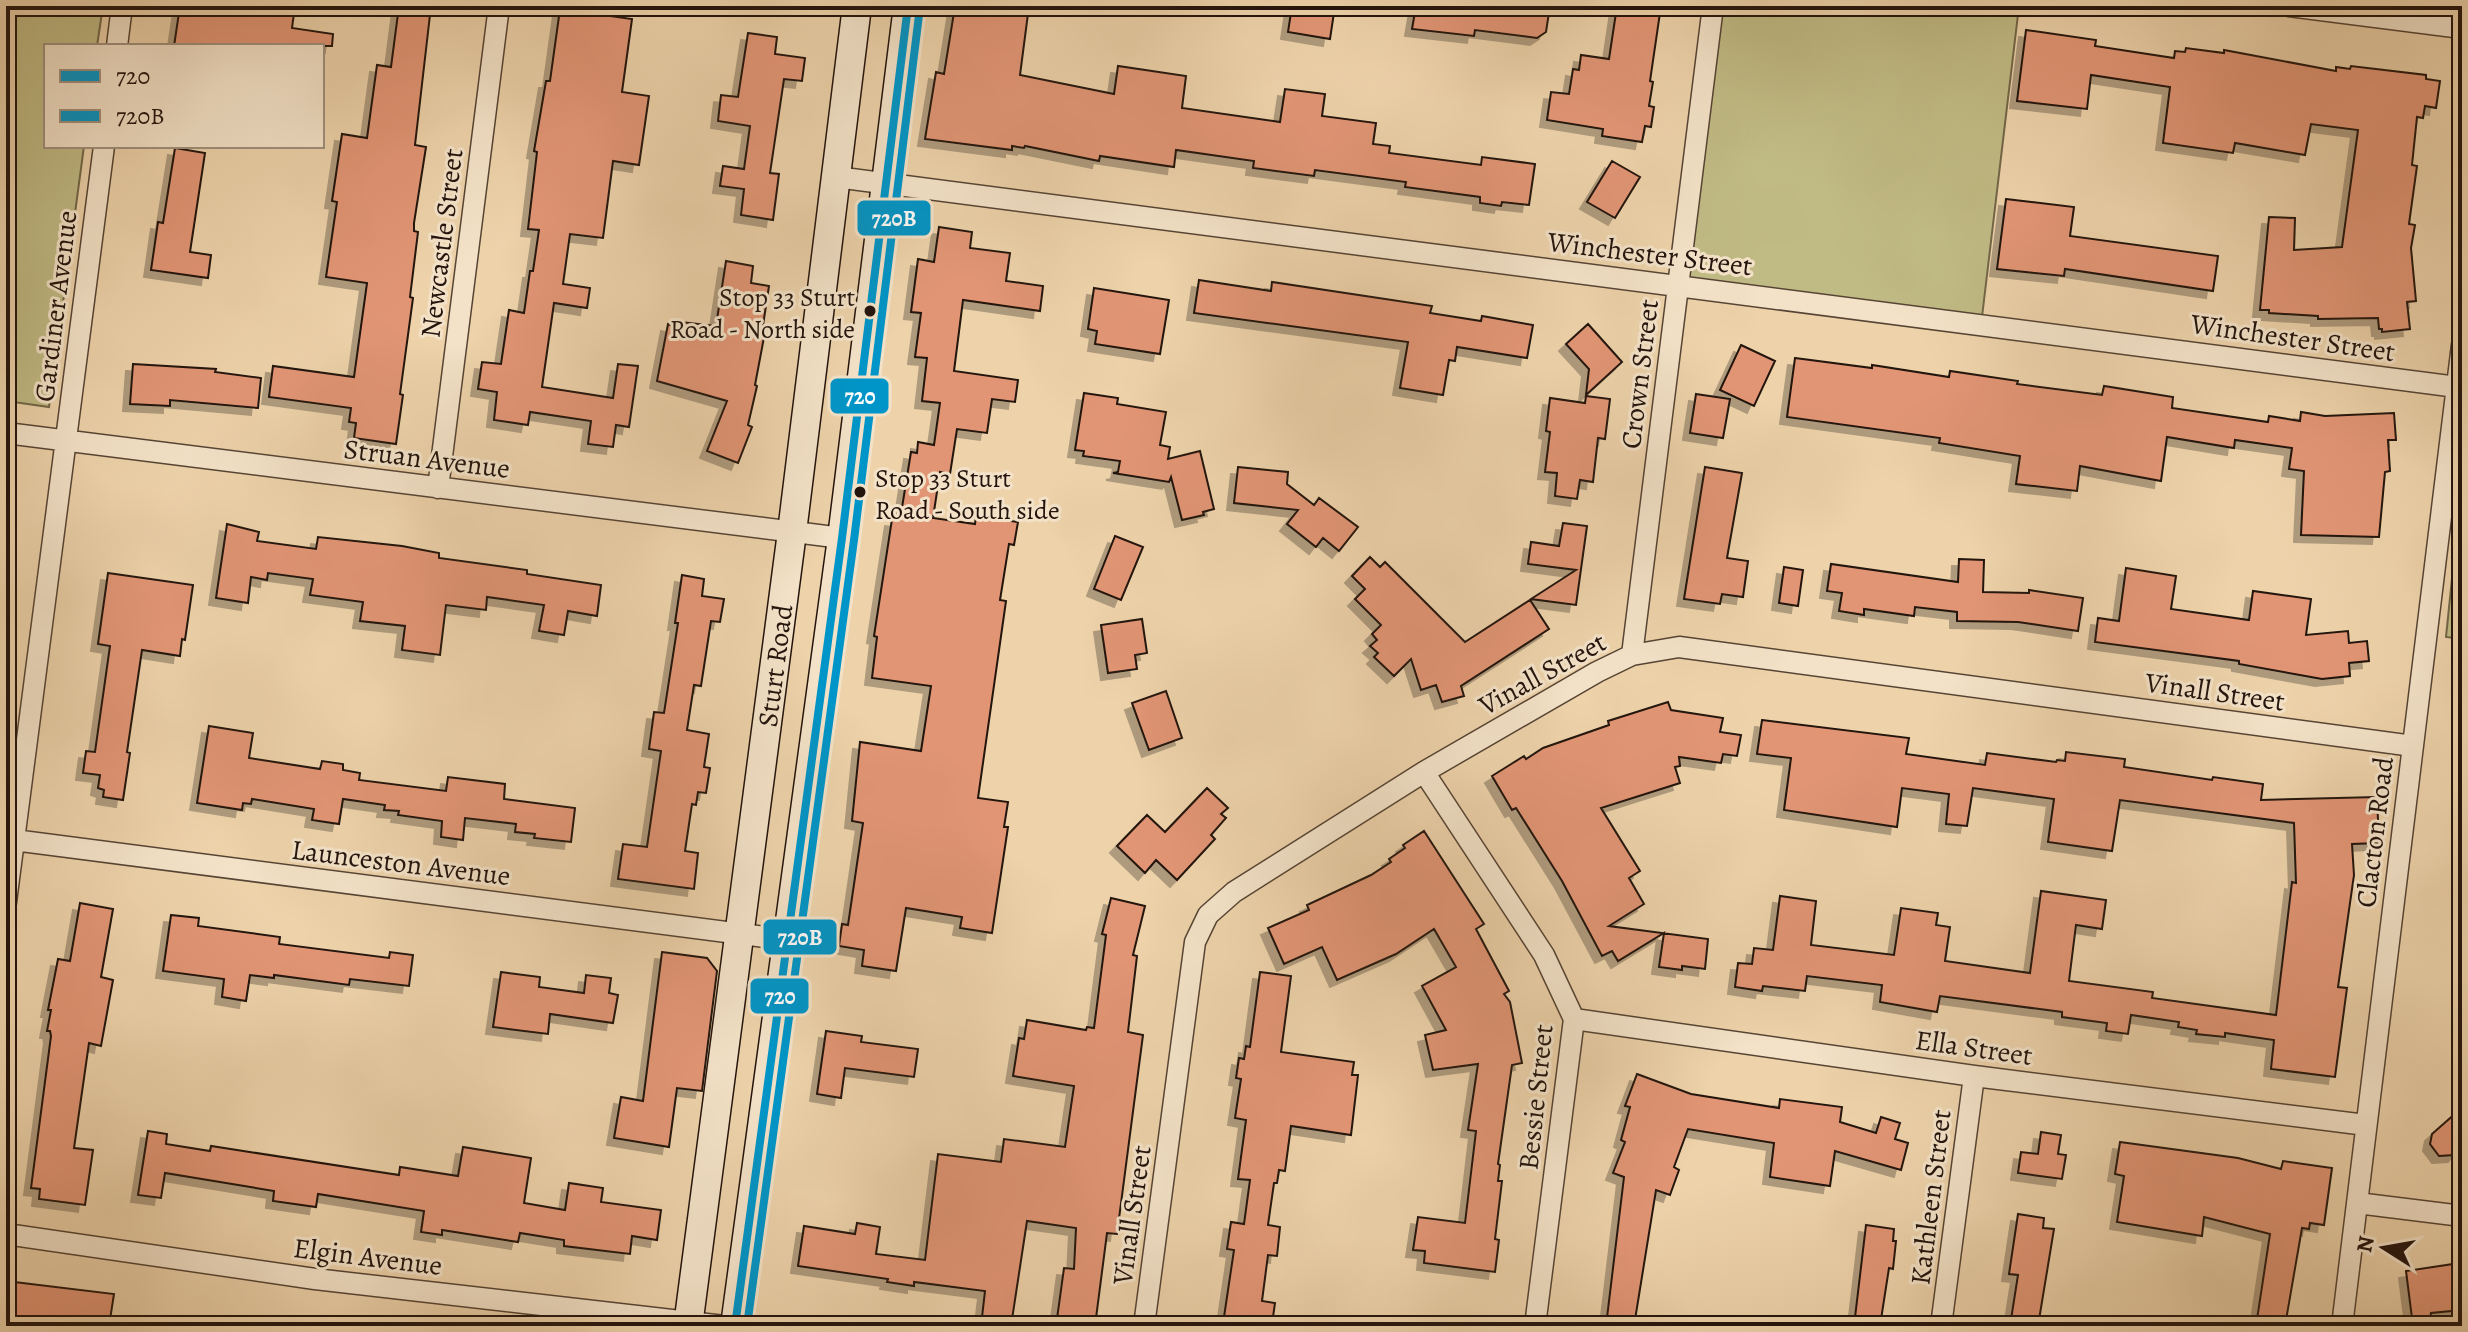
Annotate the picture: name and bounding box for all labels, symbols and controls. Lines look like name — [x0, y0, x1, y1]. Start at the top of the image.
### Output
legend — [44, 44, 324, 148]
text: 720 — [116, 60, 150, 92]
text: 720B — [116, 100, 165, 132]
street label: Newcastle Street — [412, 146, 472, 340]
line badge: 720B — [856, 199, 932, 237]
text: 720B — [872, 204, 916, 234]
street label: Gardiner Avenue — [25, 208, 87, 404]
street label: Winchester Street — [1544, 222, 1754, 285]
place label: Stop 33 Sturt Road - North side — [670, 280, 855, 347]
street label: Crown Street — [1612, 297, 1668, 451]
marker: Stop 33 Sturt Road - North side — [862, 303, 878, 319]
street label: Winchester Street — [2187, 305, 2397, 371]
line badge: 720 — [829, 377, 890, 415]
text: 720 — [844, 382, 876, 412]
street label: Struan Avenue — [342, 430, 512, 488]
place label: Stop 33 Sturt Road - South side — [875, 461, 1060, 528]
marker: Stop 33 Sturt Road - South side — [852, 484, 868, 500]
street label: Sturt Road — [749, 601, 802, 729]
street label: Vinall Street — [1471, 623, 1613, 725]
street label: Vinall Street — [2142, 663, 2287, 721]
street label: Clacton Road — [2347, 754, 2403, 910]
street label: Launceston Avenue — [289, 831, 513, 895]
line badge: 720B — [762, 918, 838, 956]
text: 720B — [778, 923, 822, 953]
line badge: 720 — [749, 977, 810, 1015]
text: 720 — [764, 982, 796, 1012]
street label: Ella Street — [1913, 1021, 2035, 1075]
street label: Bessie Street — [1509, 1022, 1563, 1172]
street label: Kathleen Street — [1901, 1107, 1961, 1287]
street label: Vinall Street — [1103, 1143, 1161, 1288]
north arrow — [2344, 1208, 2424, 1288]
street label: Elgin Avenue — [291, 1229, 444, 1285]
text: N — [2349, 1234, 2382, 1255]

